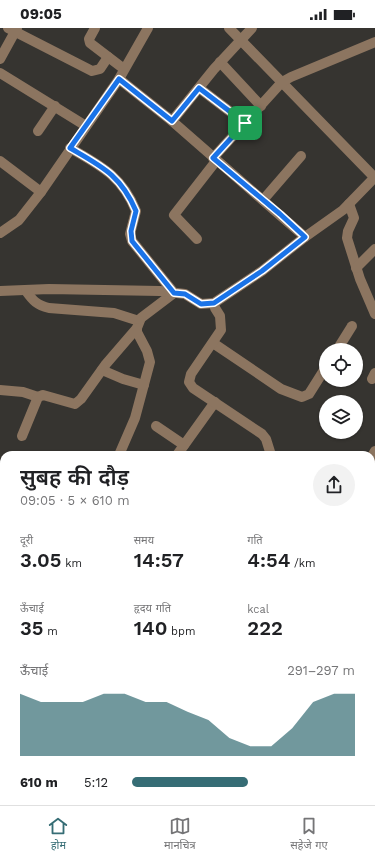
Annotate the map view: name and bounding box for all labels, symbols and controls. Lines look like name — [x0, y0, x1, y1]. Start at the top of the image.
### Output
text: 09:05 — [20, 5, 62, 23]
pin — [228, 106, 262, 140]
icon: arrive — [234, 112, 256, 134]
map controls — [319, 343, 363, 439]
button: locate — [319, 343, 363, 387]
button: layers — [319, 395, 363, 439]
button: share — [313, 464, 355, 506]
text: सुबह की दौड़ — [20, 465, 129, 490]
text: 09:05 · 5 × 610 m — [20, 493, 130, 508]
text: दूरी — [20, 534, 33, 547]
text: समय — [134, 534, 154, 547]
text: गति — [247, 534, 263, 547]
text: 3.05 — [20, 548, 61, 572]
text: 14:57 — [134, 548, 184, 572]
text: 4:54 — [247, 548, 290, 572]
text: km — [61, 557, 82, 570]
text: /km — [290, 557, 316, 570]
text: ऊँचाई — [20, 602, 44, 615]
text: हृदय गति — [134, 602, 171, 615]
text: kcal — [247, 603, 269, 616]
text: 35 — [20, 616, 43, 640]
text: 140 — [134, 616, 167, 640]
text: 222 — [247, 616, 283, 640]
text: m — [43, 625, 58, 638]
text: bpm — [167, 625, 195, 638]
text: ऊँचाई — [20, 663, 48, 678]
text: 291–297 m — [287, 663, 355, 678]
text: 610 m — [20, 775, 58, 790]
text: 5:12 — [84, 775, 108, 790]
tab: होम — [47, 815, 69, 853]
tab: मानचित्र — [164, 815, 195, 853]
tab: सहेजे गए — [290, 815, 328, 853]

